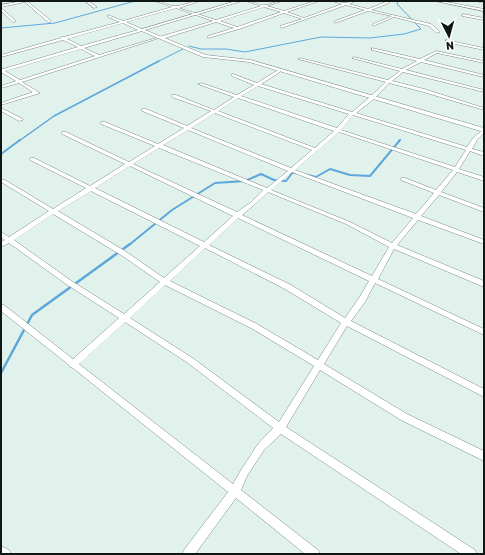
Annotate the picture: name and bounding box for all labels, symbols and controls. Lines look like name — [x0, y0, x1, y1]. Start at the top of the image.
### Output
north arrow — [429, 16, 469, 56]
text: N — [445, 39, 455, 52]

